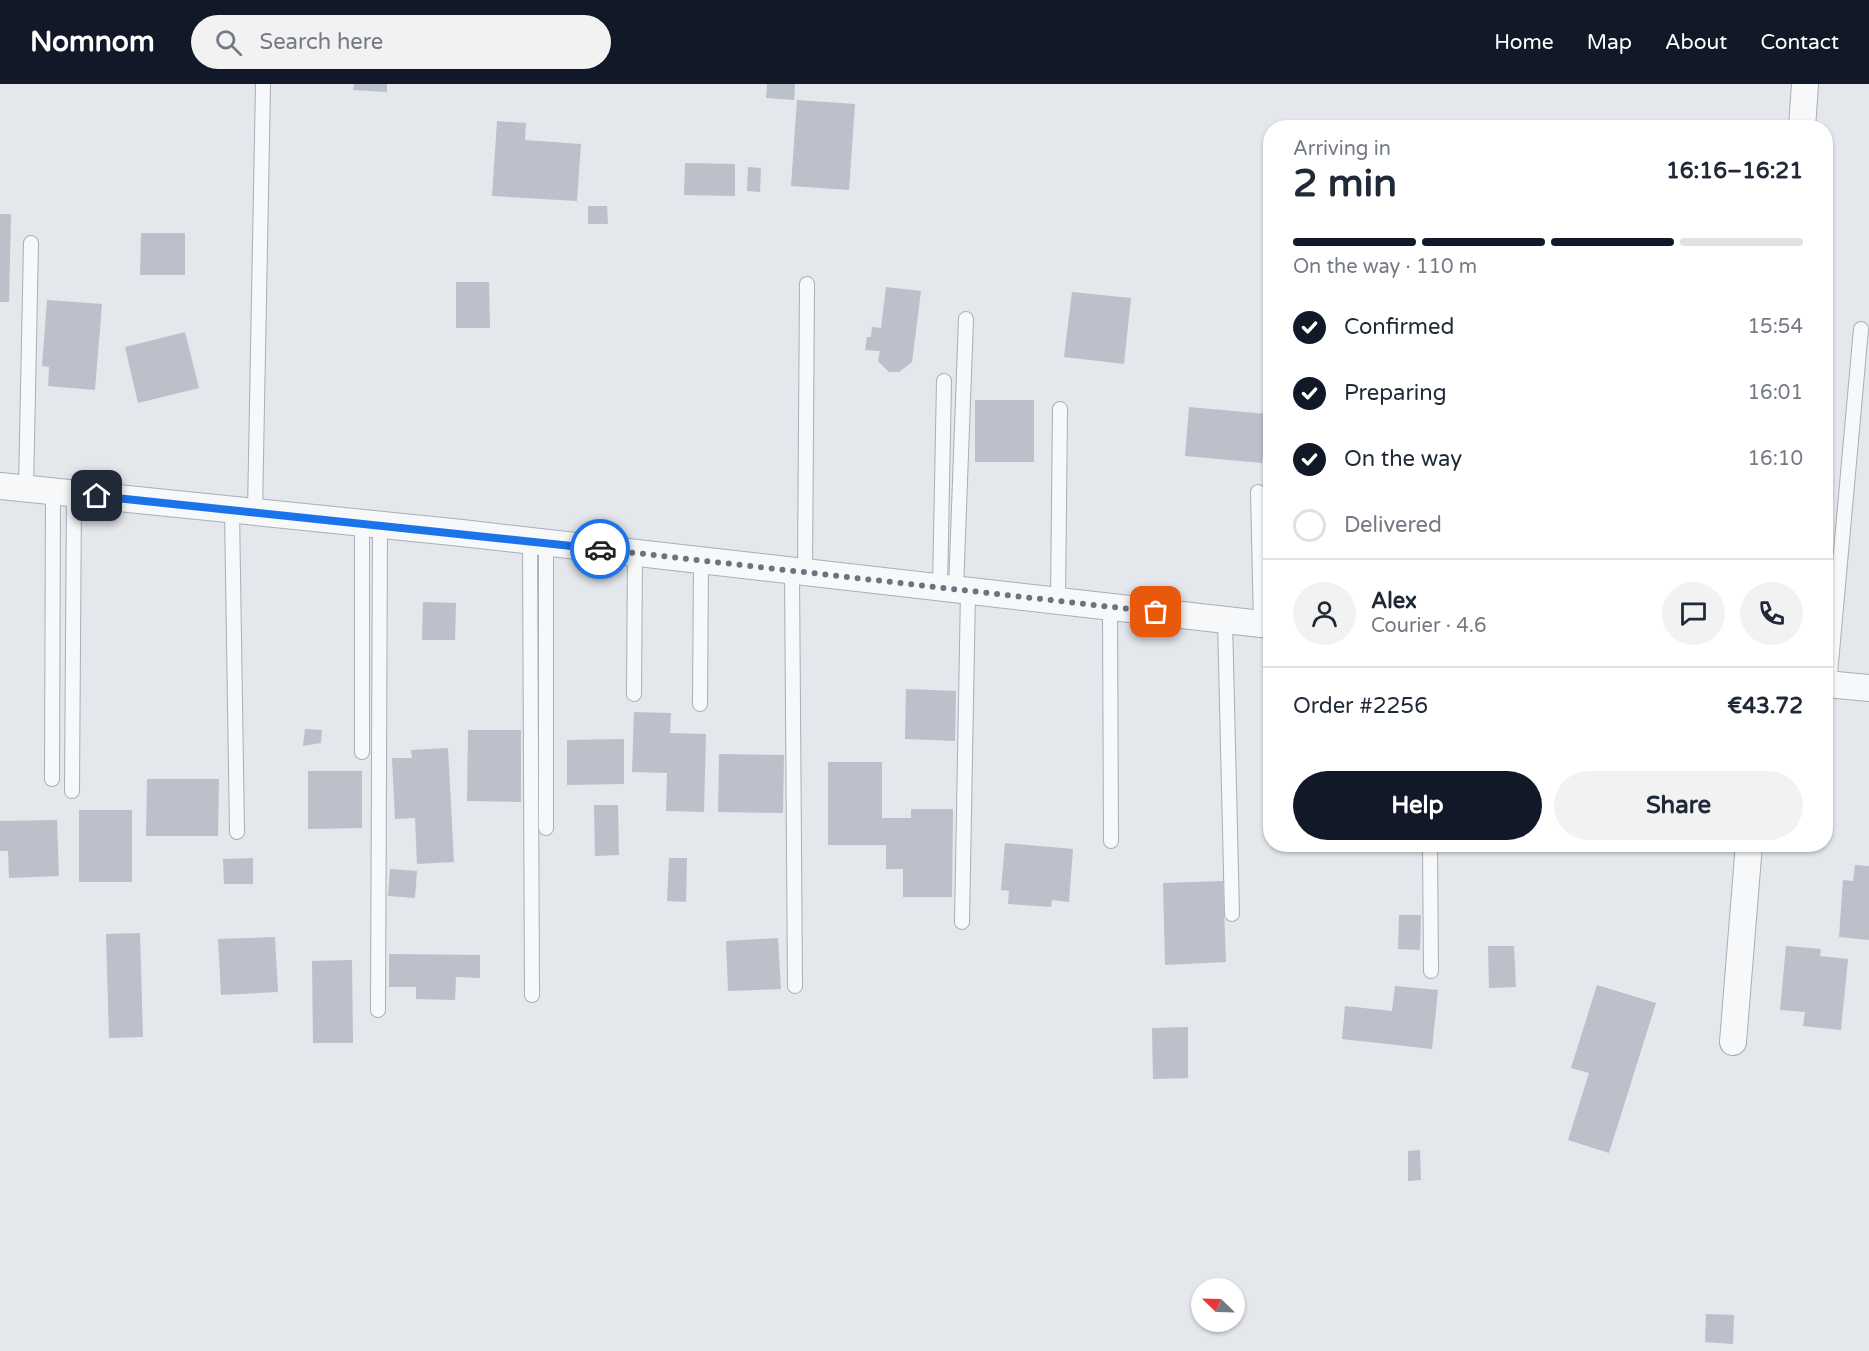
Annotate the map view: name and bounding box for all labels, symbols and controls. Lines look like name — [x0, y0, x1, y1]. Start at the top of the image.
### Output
search box — [191, 15, 611, 69]
text: Nomnom — [30, 25, 155, 59]
icon: search — [212, 26, 245, 59]
text: Search here — [260, 29, 383, 55]
text: Home — [1494, 30, 1554, 55]
text: Map — [1587, 30, 1632, 55]
text: About — [1665, 30, 1727, 55]
text: Contact — [1760, 30, 1839, 55]
text: Arriving in — [1293, 137, 1391, 161]
text: 16:16–16:21 — [1666, 158, 1803, 184]
text: 2 min — [1293, 160, 1397, 207]
text: On the way · 110 m — [1293, 255, 1477, 279]
icon: check — [1293, 311, 1326, 344]
text: Confirmed — [1344, 314, 1454, 340]
text: 15:54 — [1748, 315, 1803, 339]
icon: check — [1293, 377, 1326, 410]
text: Preparing — [1344, 380, 1447, 406]
text: 16:01 — [1748, 381, 1803, 405]
icon: check — [1293, 443, 1326, 476]
text: On the way — [1344, 446, 1462, 472]
text: 16:10 — [1748, 447, 1803, 471]
pin — [71, 470, 122, 521]
icon: home — [80, 479, 113, 512]
text: Delivered — [1344, 512, 1442, 538]
courier — [570, 519, 630, 579]
icon: car — [584, 533, 617, 566]
button: person — [1293, 582, 1356, 645]
button: chat — [1662, 582, 1725, 645]
button: phone — [1740, 582, 1803, 645]
pin — [1130, 586, 1181, 637]
text: Alex — [1371, 588, 1417, 614]
icon: bag — [1139, 595, 1172, 628]
text: Courier · 4.6 — [1371, 614, 1486, 638]
text: Order #2256 — [1293, 693, 1428, 719]
text: €43.72 — [1727, 693, 1803, 719]
button: Help — [1293, 771, 1542, 840]
button: Share — [1554, 771, 1803, 840]
north arrow — [1191, 1278, 1245, 1332]
map controls — [1191, 1278, 1245, 1332]

